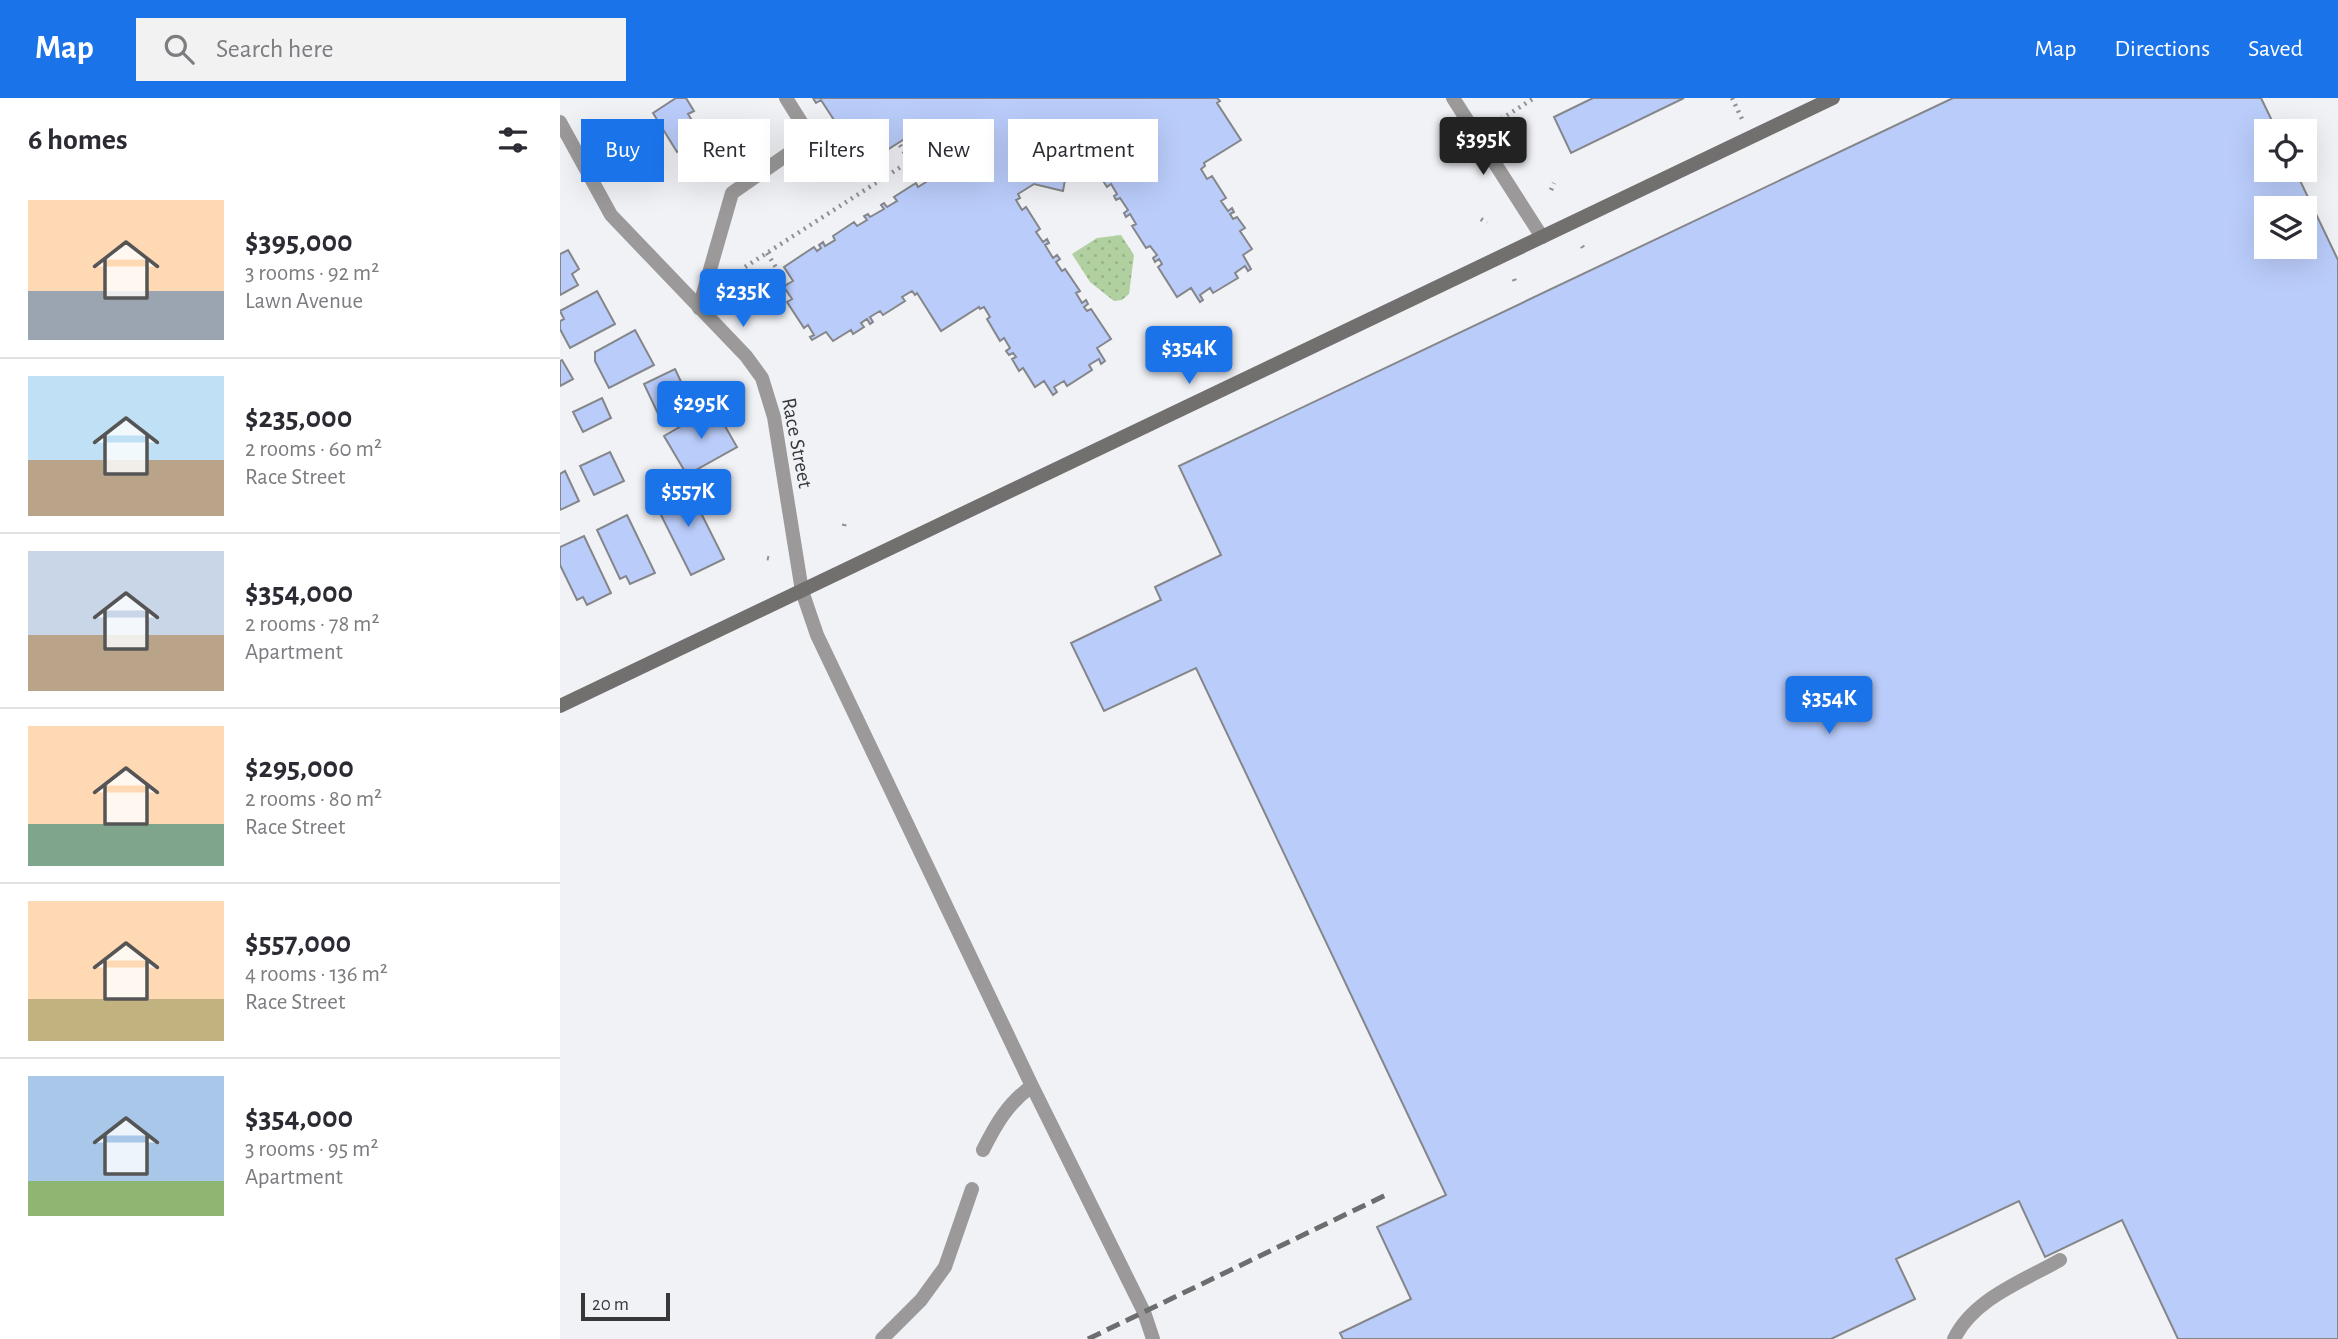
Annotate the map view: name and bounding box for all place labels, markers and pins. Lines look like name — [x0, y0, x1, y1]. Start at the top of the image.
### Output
pin: $395K — [1434, 118, 1532, 177]
pin: $235K — [694, 270, 792, 329]
pin: $354K — [1140, 327, 1238, 386]
pin: $295K — [652, 382, 750, 441]
pin: $557K — [639, 470, 737, 529]
pin: $354K — [1780, 676, 1878, 736]

